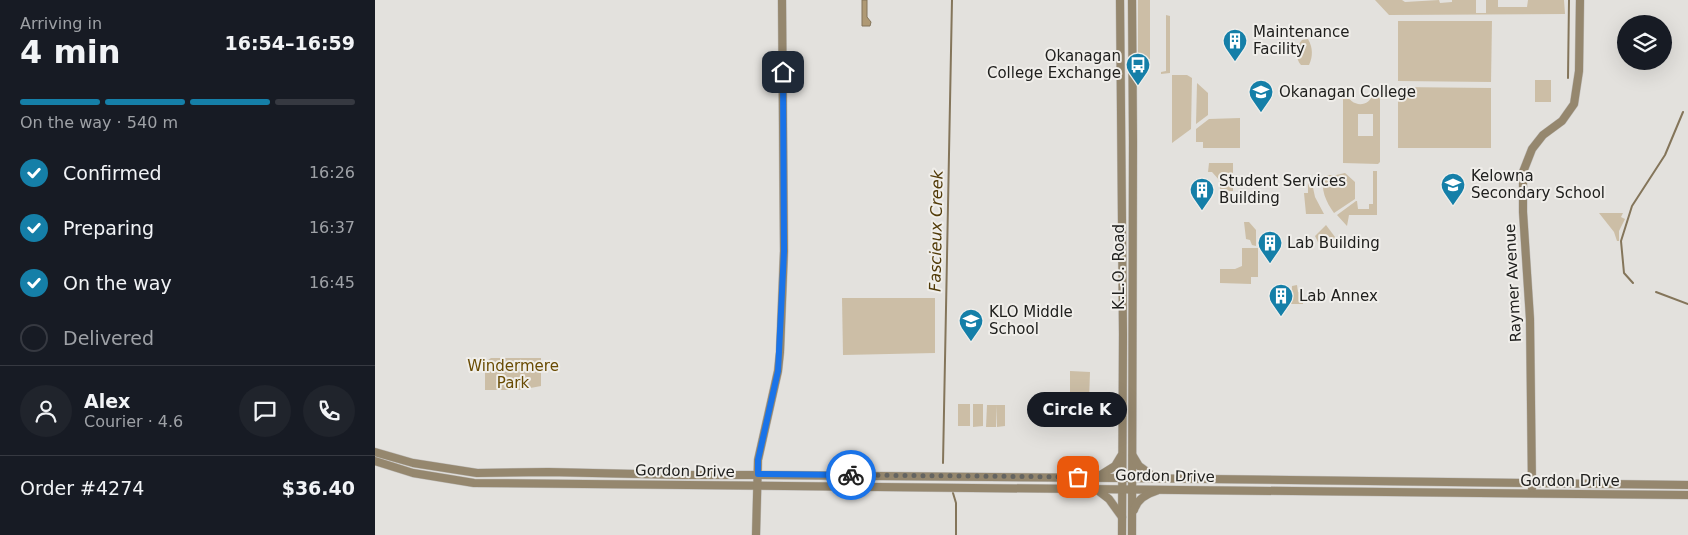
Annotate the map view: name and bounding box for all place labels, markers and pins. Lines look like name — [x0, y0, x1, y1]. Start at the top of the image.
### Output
place label: Maintenance Facility — [1253, 23, 1350, 58]
building icon: Maintenance Facility — [1222, 28, 1248, 62]
place label: Okanagan College Exchange — [987, 47, 1121, 82]
pin — [762, 51, 804, 93]
bus stop icon: Okanagan College Exchange — [1125, 52, 1151, 86]
school or university icon: Okanagan College — [1248, 79, 1274, 113]
place label: Okanagan College — [1279, 83, 1416, 101]
place label: Kelowna Secondary School — [1471, 167, 1605, 202]
place label: Student Services Building — [1219, 172, 1346, 207]
school or university icon: Kelowna Secondary School — [1440, 172, 1466, 206]
building icon: Student Services Building — [1189, 177, 1215, 211]
building icon: Lab Building — [1257, 230, 1283, 264]
place label: Lab Building — [1287, 234, 1380, 252]
building icon: Lab Annex — [1268, 283, 1294, 317]
place label: Lab Annex — [1299, 287, 1378, 305]
place label: KLO Middle School — [989, 303, 1073, 338]
school or university icon: KLO Middle School — [958, 308, 984, 342]
callout: Circle K — [1028, 392, 1128, 427]
pin — [1057, 456, 1099, 498]

